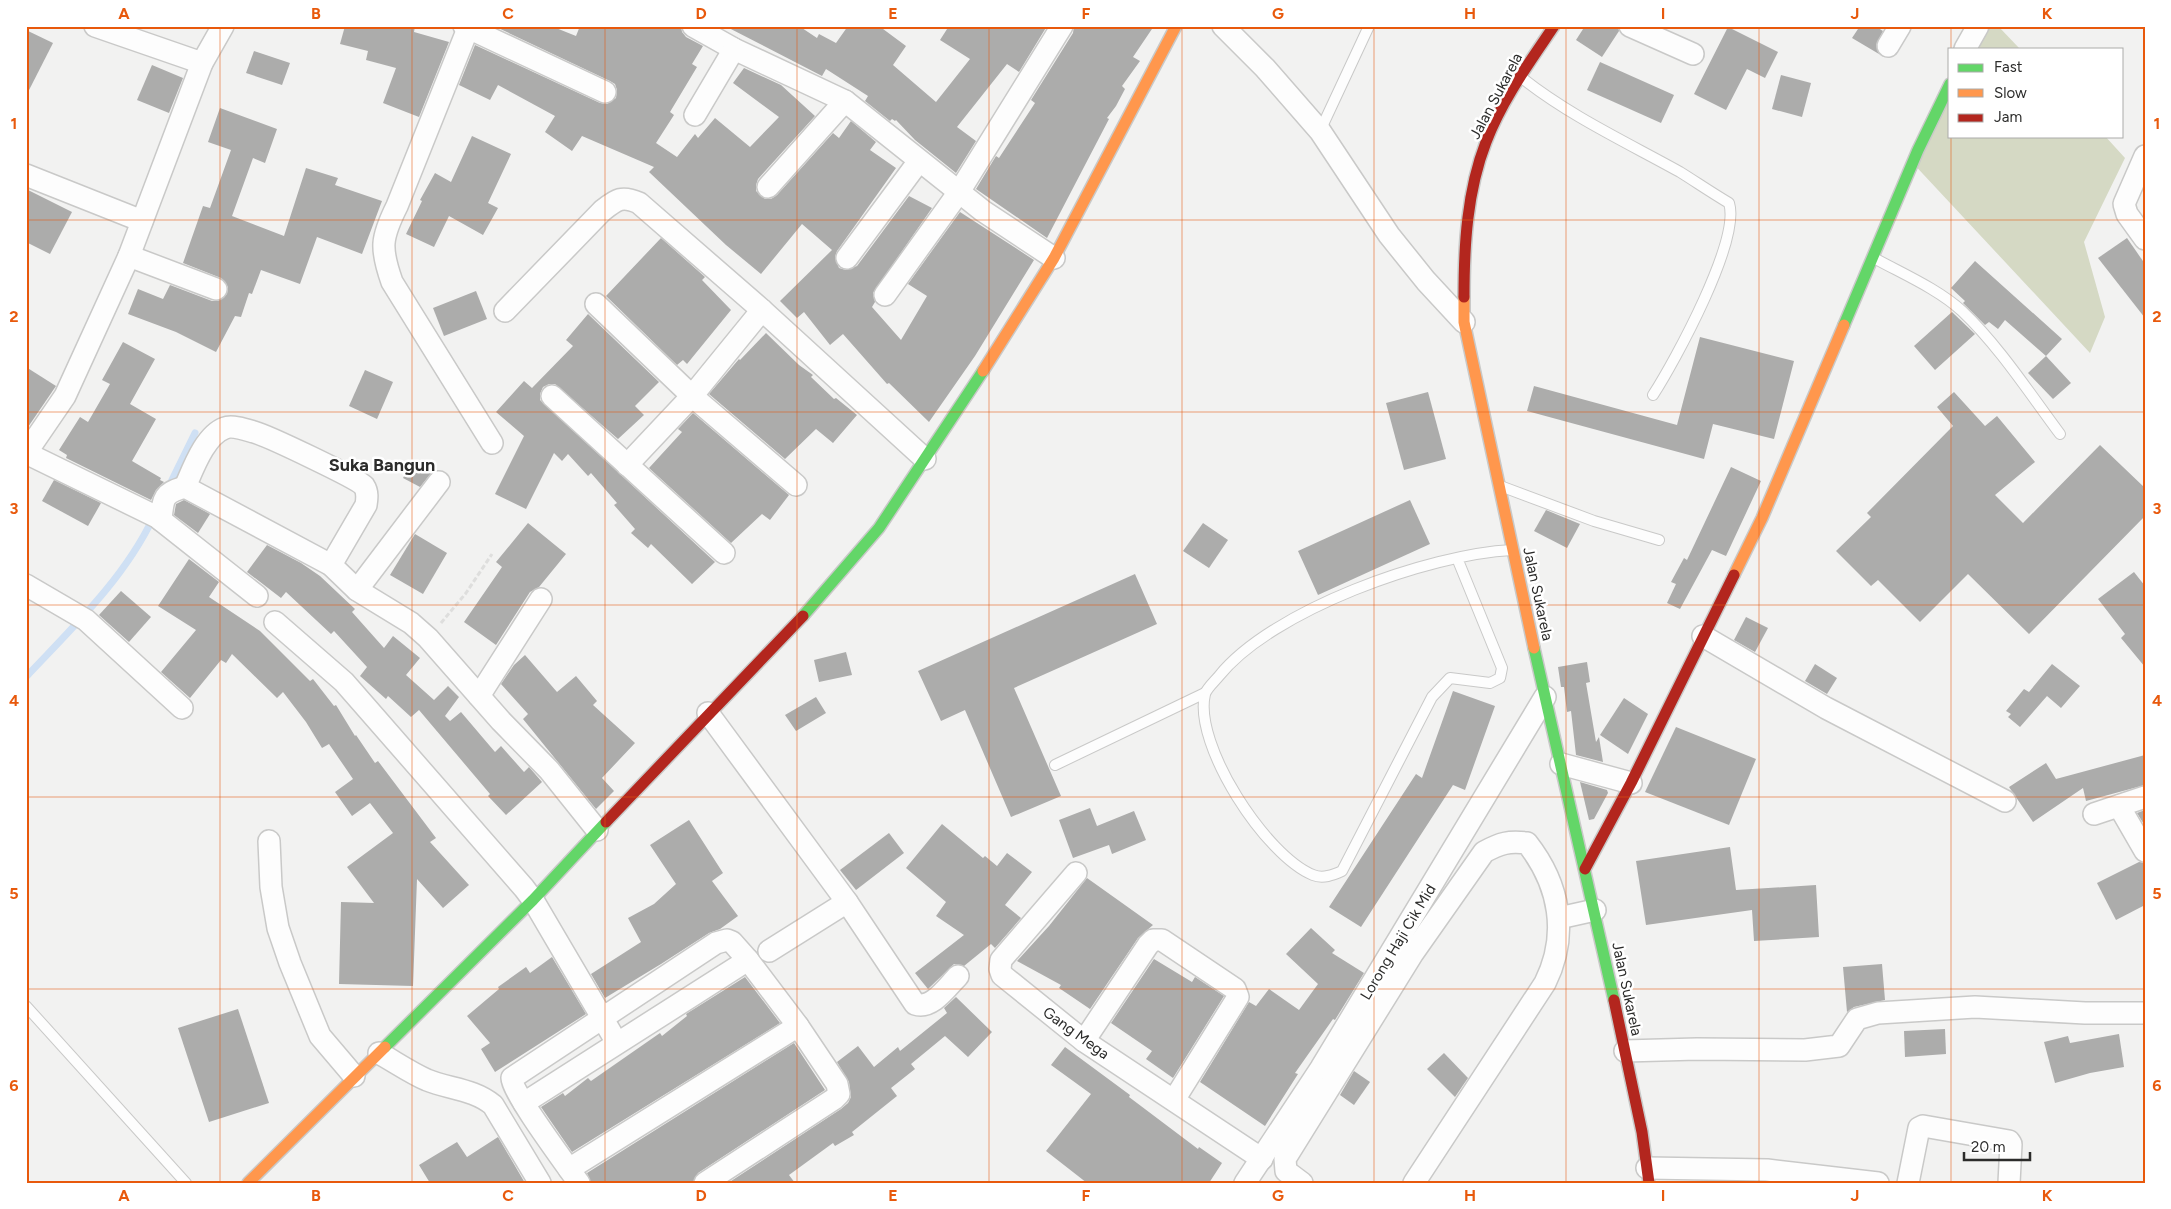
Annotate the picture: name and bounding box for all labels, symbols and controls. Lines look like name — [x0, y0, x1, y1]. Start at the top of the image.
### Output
text: A — [118, 4, 130, 23]
text: B — [311, 4, 321, 23]
text: C — [502, 4, 514, 23]
text: D — [695, 4, 707, 23]
text: E — [888, 4, 898, 23]
text: F — [1082, 4, 1091, 23]
text: G — [1272, 4, 1284, 23]
text: H — [1464, 4, 1476, 23]
text: I — [1661, 4, 1665, 23]
text: J — [1851, 4, 1859, 23]
text: K — [2042, 4, 2053, 23]
legend — [1948, 48, 2124, 138]
street label: Jalan Sukarela — [1466, 50, 1526, 142]
text: Fast — [1994, 58, 2023, 76]
text: Slow — [1994, 84, 2027, 102]
text: Jam — [1994, 108, 2022, 126]
text: 1 — [11, 114, 17, 133]
text: 1 — [2154, 114, 2160, 133]
text: 2 — [9, 307, 19, 326]
text: 2 — [2152, 307, 2162, 326]
district label: Suka Bangun — [329, 454, 435, 476]
text: 3 — [10, 499, 19, 518]
text: 3 — [2153, 499, 2162, 518]
street label: Jalan Sukarela — [1519, 546, 1557, 642]
text: 4 — [9, 691, 19, 710]
text: 4 — [2152, 691, 2162, 710]
street label: Lorong Haji Cik Mid — [1356, 881, 1440, 1003]
text: 5 — [9, 884, 19, 903]
text: 5 — [2152, 884, 2162, 903]
street label: Jalan Sukarela — [1608, 941, 1646, 1037]
street label: Gang Mega — [1039, 1003, 1113, 1063]
text: 6 — [9, 1076, 19, 1095]
text: 6 — [2152, 1076, 2162, 1095]
scale bar — [1964, 1129, 2030, 1161]
text: 20 m — [1971, 1138, 2005, 1156]
text: A — [118, 1186, 130, 1205]
text: B — [311, 1186, 321, 1205]
text: C — [502, 1186, 514, 1205]
text: D — [695, 1186, 707, 1205]
text: E — [888, 1186, 898, 1205]
text: F — [1082, 1186, 1091, 1205]
text: G — [1272, 1186, 1284, 1205]
text: H — [1464, 1186, 1476, 1205]
text: I — [1661, 1186, 1665, 1205]
text: J — [1851, 1186, 1859, 1205]
text: K — [2042, 1186, 2053, 1205]

